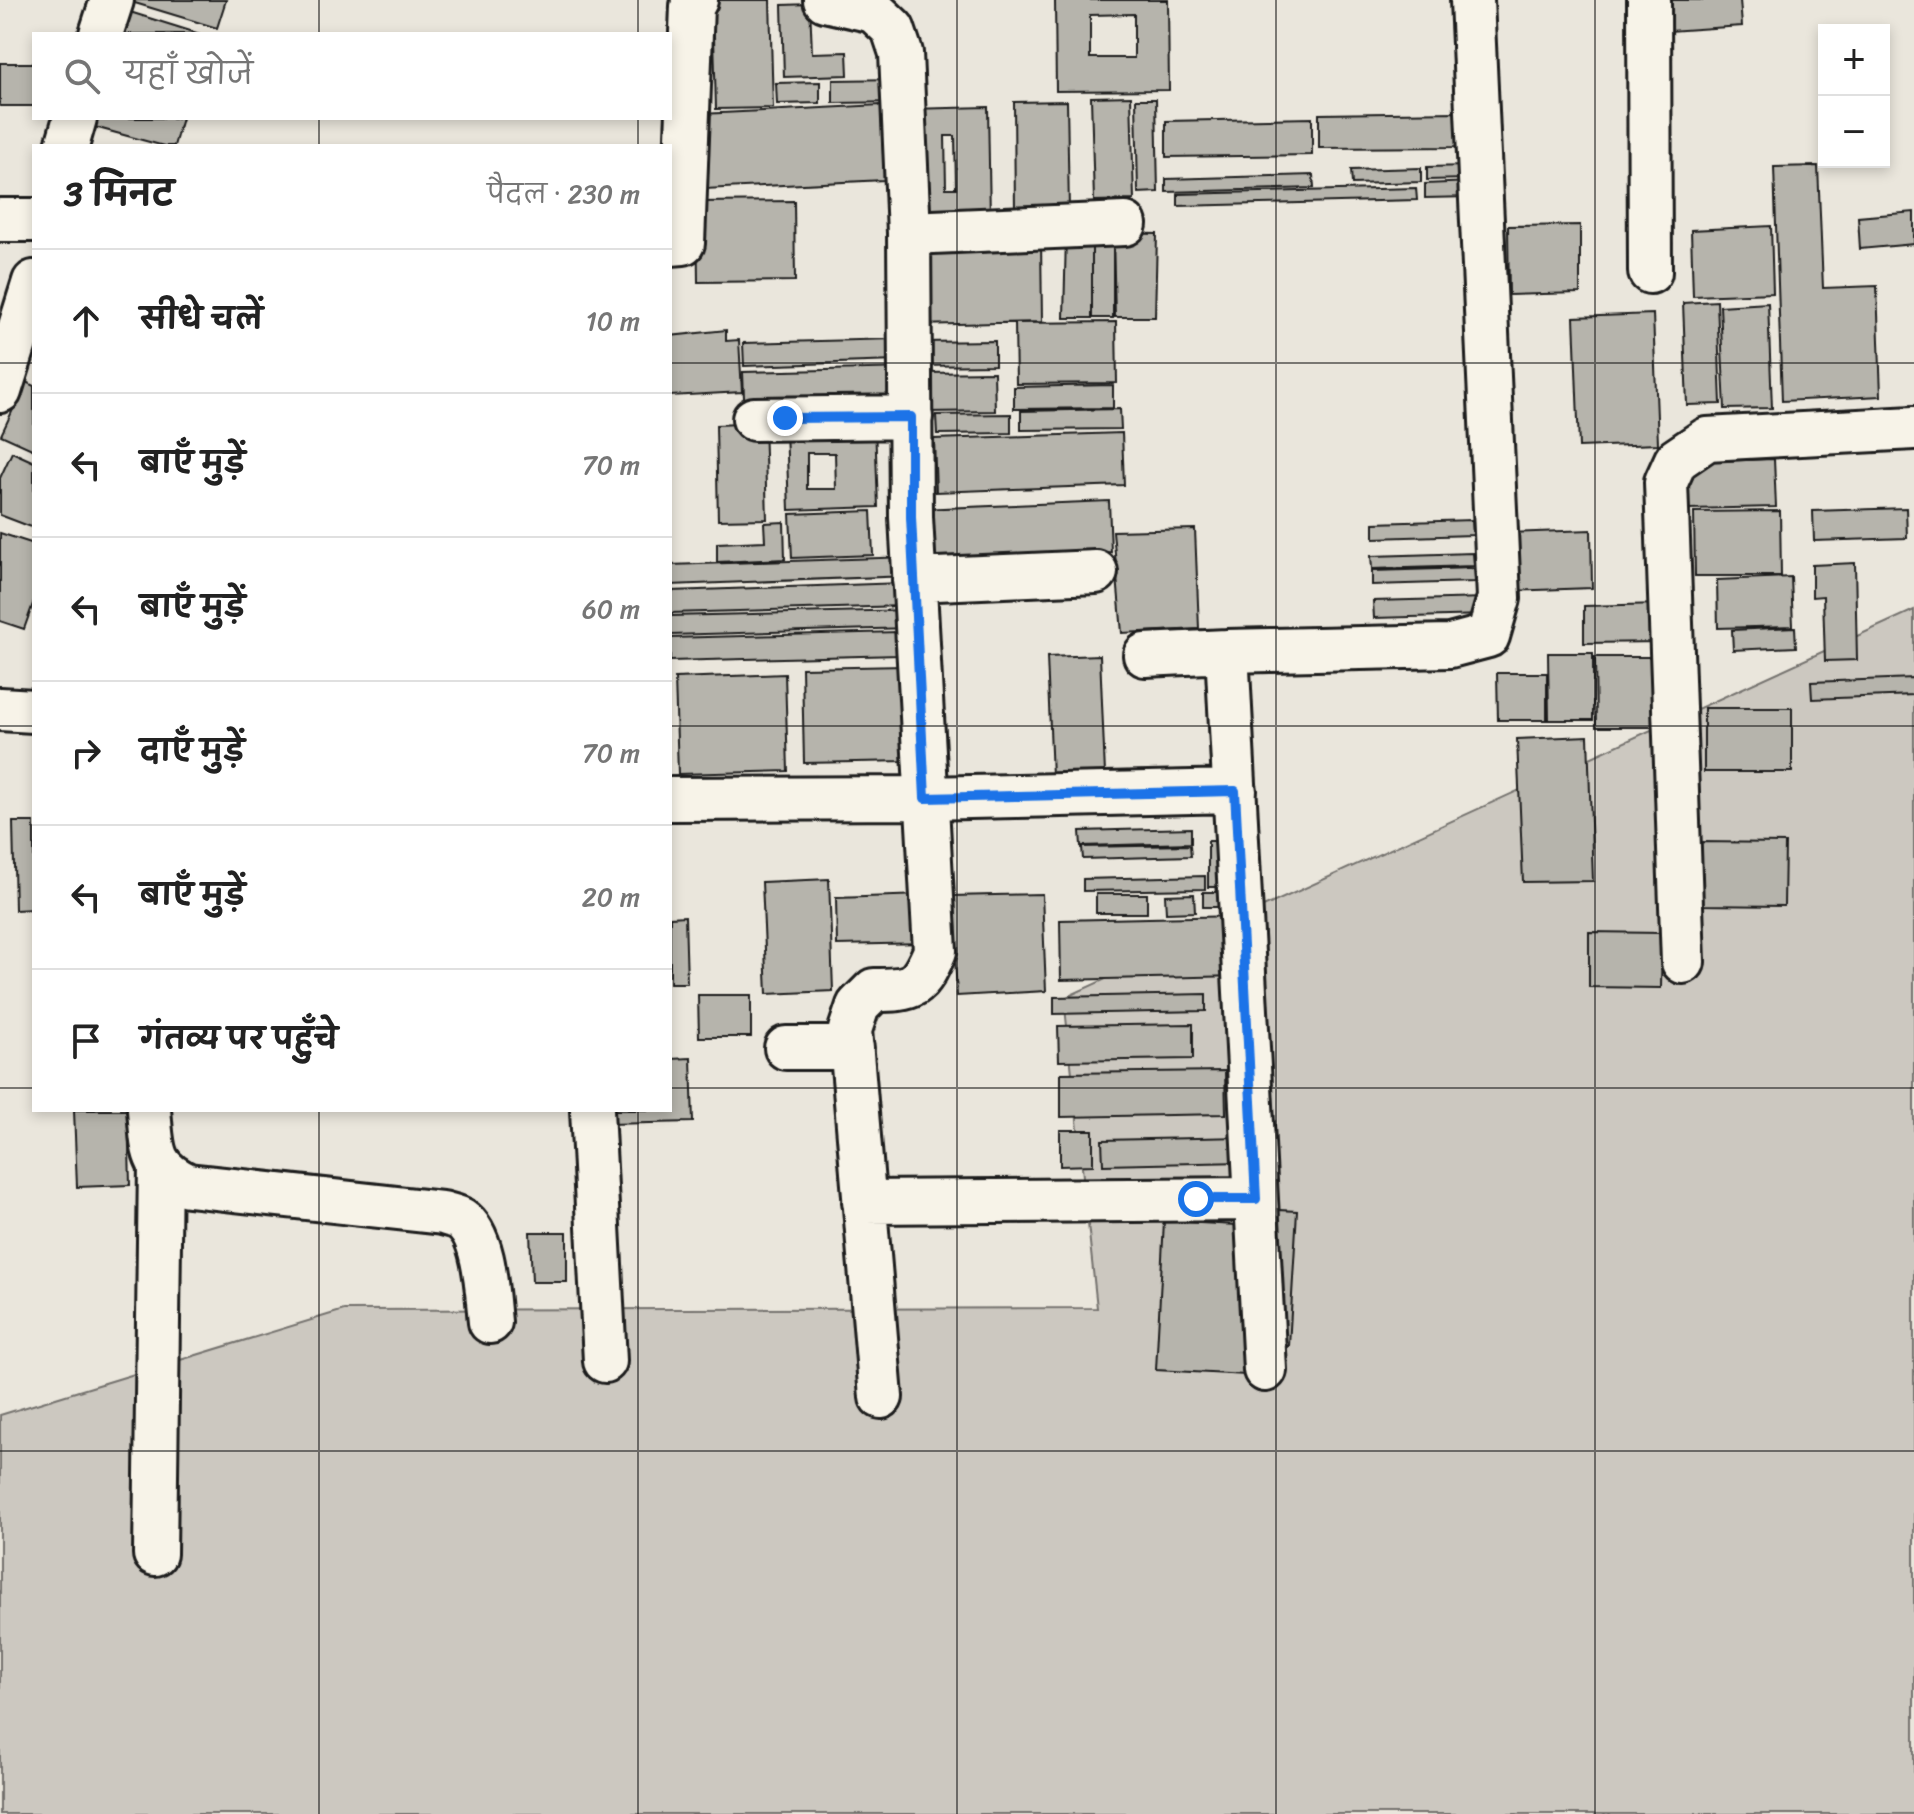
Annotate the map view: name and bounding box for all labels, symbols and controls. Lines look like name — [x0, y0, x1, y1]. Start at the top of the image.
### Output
map controls — [1818, 24, 1890, 168]
button: + — [1818, 24, 1890, 96]
search box — [32, 32, 672, 120]
text: यहाँ खोजें — [124, 47, 253, 101]
icon: search — [60, 54, 104, 98]
button: − — [1818, 96, 1890, 168]
text: 3 मिनट — [64, 164, 174, 224]
text: पैदल · 230 m — [487, 171, 640, 217]
text: सीधे चलें — [140, 292, 263, 346]
text: 10 m — [586, 298, 640, 344]
icon: ahead — [64, 299, 108, 343]
route end — [767, 400, 803, 436]
text: बाएँ मुड़ें — [140, 436, 245, 490]
text: 70 m — [582, 442, 640, 488]
icon: left — [64, 443, 108, 487]
text: बाएँ मुड़ें — [140, 580, 245, 634]
text: 60 m — [582, 586, 640, 632]
icon: left — [64, 587, 108, 631]
text: दाएँ मुड़ें — [140, 724, 245, 778]
text: 70 m — [582, 730, 640, 776]
icon: right — [64, 731, 108, 775]
text: बाएँ मुड़ें — [140, 868, 245, 922]
text: 20 m — [582, 874, 640, 920]
icon: left — [64, 875, 108, 919]
text: गंतव्य पर पहुँचे — [140, 1012, 338, 1066]
icon: arrive — [64, 1019, 108, 1063]
route start — [1178, 1181, 1214, 1217]

